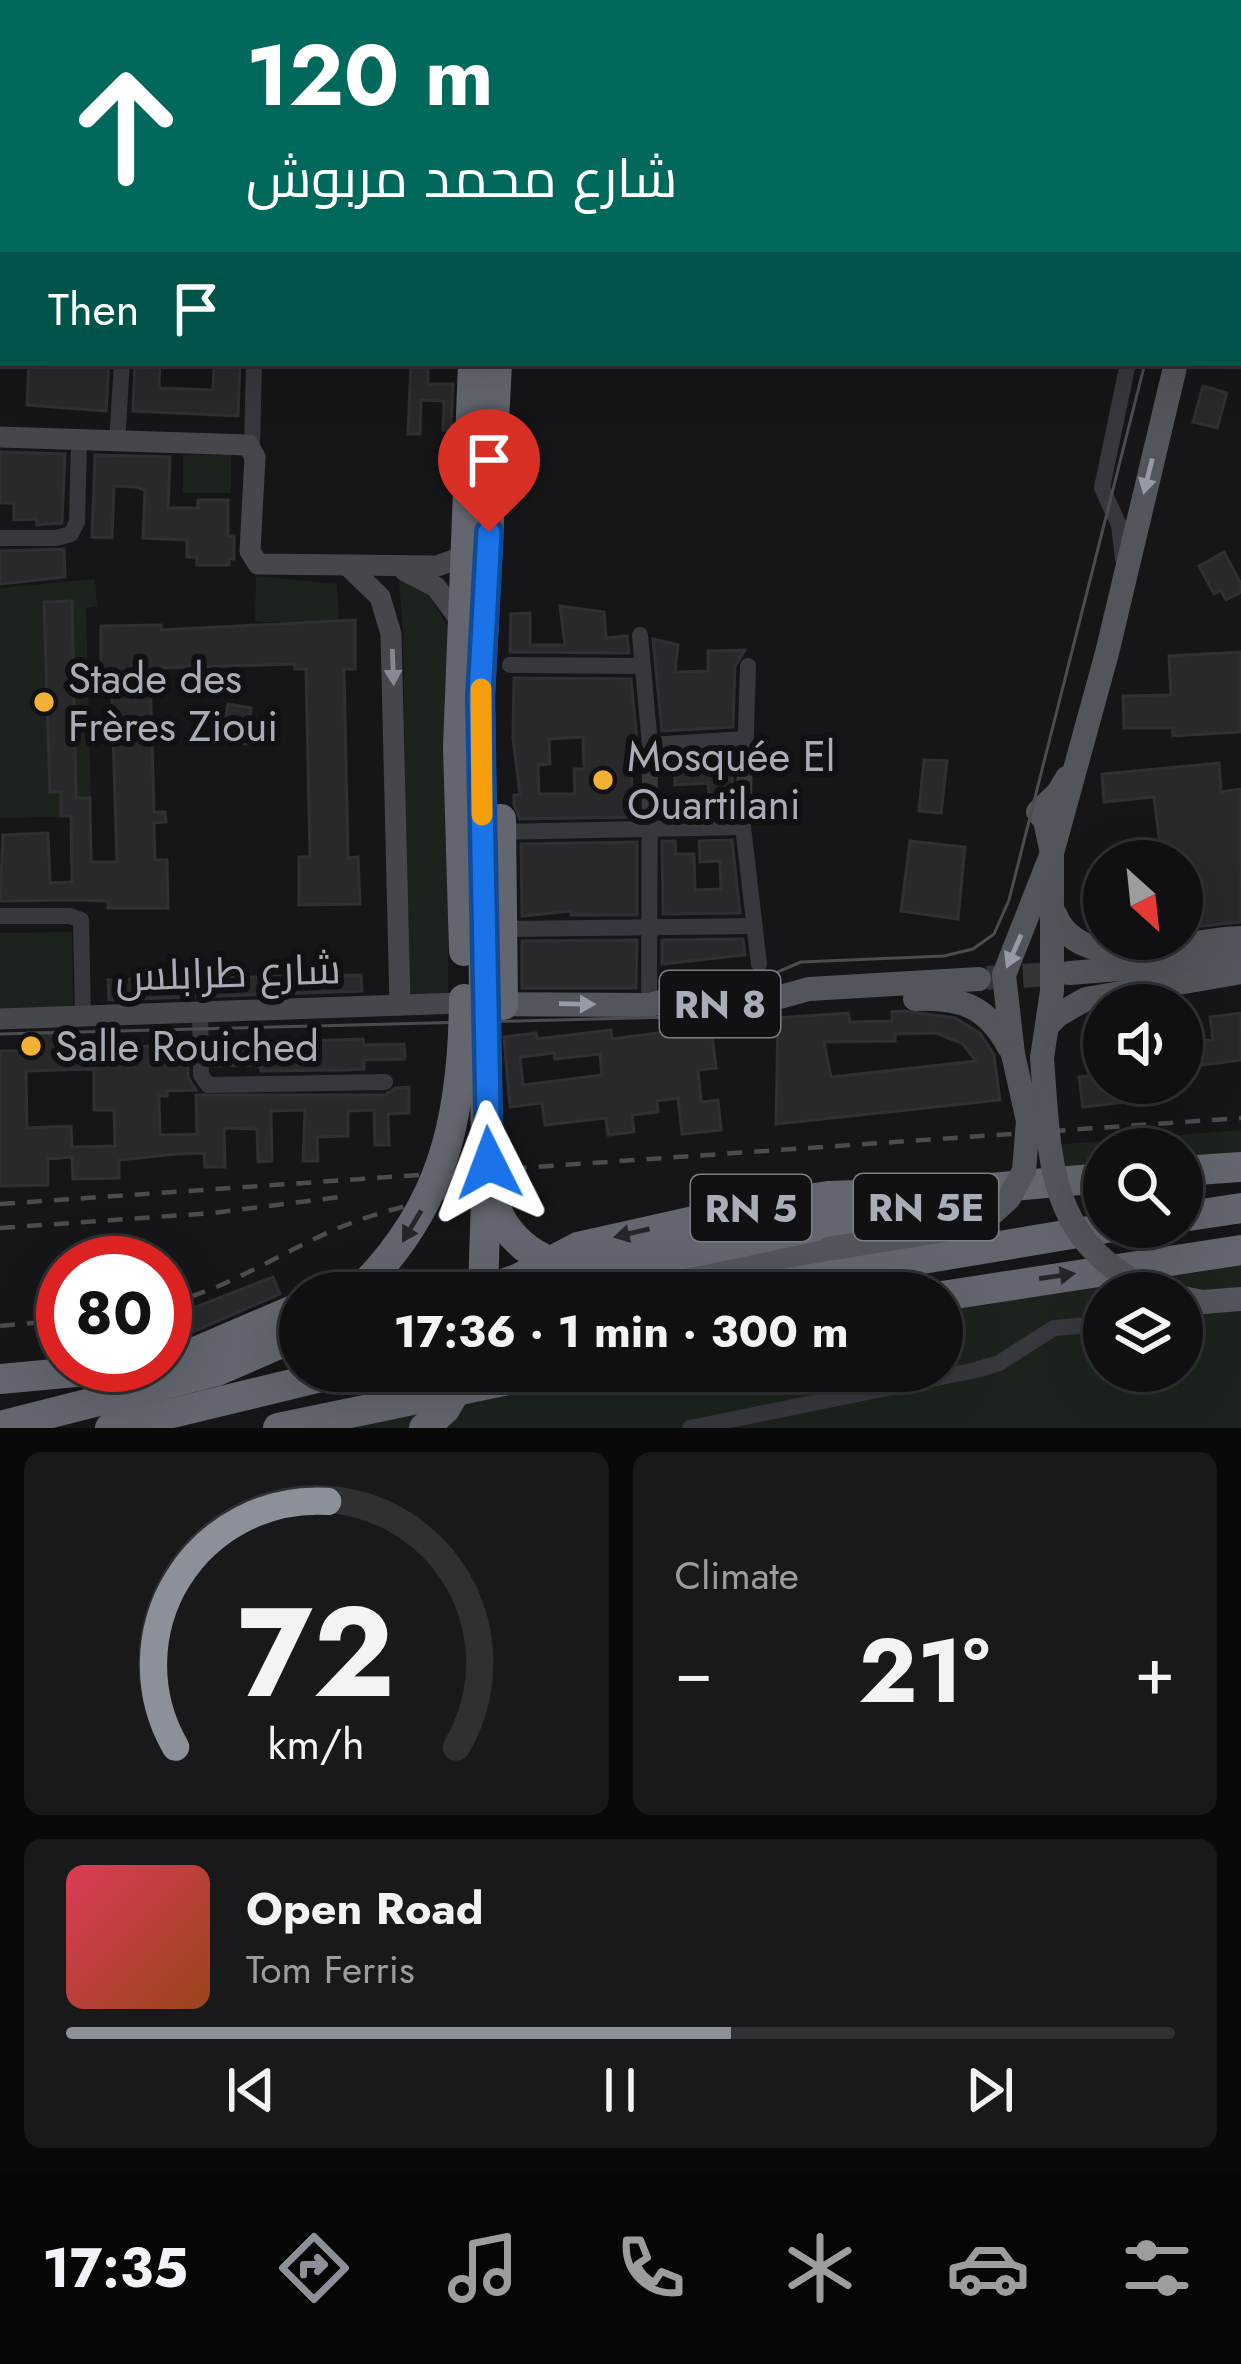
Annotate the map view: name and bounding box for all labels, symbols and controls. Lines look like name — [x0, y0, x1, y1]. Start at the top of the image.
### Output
text: 120 m — [246, 15, 494, 137]
icon: ahead — [48, 48, 204, 204]
text: شارع محمد مربوش — [246, 139, 677, 217]
icon: arrive — [163, 276, 229, 342]
text: Then — [48, 277, 139, 342]
pin — [438, 409, 540, 532]
icon: arrive — [456, 427, 522, 493]
one-way arrow — [1137, 458, 1156, 495]
place label: Stade des Frères Zioui — [68, 648, 278, 757]
one-way arrow — [383, 649, 402, 687]
marker: Stade des Frères Zioui — [31, 689, 57, 715]
place label: Mosquée El Ouartilani — [627, 726, 836, 835]
marker: Mosquée El Ouartilani — [590, 767, 616, 793]
north arrow — [1083, 840, 1203, 960]
map controls — [1083, 840, 1203, 1392]
one-way arrow — [1004, 934, 1023, 970]
street label: شارع طرابلس — [114, 938, 342, 1007]
road number: RN 8 — [660, 971, 780, 1037]
button: sound — [1083, 984, 1203, 1104]
one-way arrow — [559, 994, 597, 1014]
place label: Salle Rouiched — [55, 1016, 319, 1077]
marker: Salle Rouiched — [18, 1033, 44, 1059]
position arrow — [426, 1100, 552, 1226]
button: search — [1083, 1128, 1203, 1248]
road number: RN 5E — [854, 1174, 998, 1240]
road number: RN 5 — [691, 1175, 811, 1241]
one-way arrow — [402, 1209, 423, 1243]
one-way arrow — [613, 1224, 650, 1243]
speed limit sign: 80 — [36, 1236, 192, 1392]
one-way arrow — [1039, 1266, 1077, 1285]
button: layers — [1083, 1272, 1203, 1392]
text: 17:36 · 1 min · 300 m — [393, 1299, 849, 1364]
text: Climate — [675, 1547, 799, 1604]
text: 72 — [238, 1562, 395, 1743]
text: 21° — [858, 1606, 990, 1736]
text: − — [675, 1623, 713, 1719]
text: + — [1134, 1623, 1175, 1719]
text: km/h — [268, 1712, 365, 1774]
text: Open Road — [246, 1876, 484, 1941]
text: Tom Ferris — [246, 1941, 415, 1998]
icon: previous — [218, 2057, 284, 2123]
icon: pause — [587, 2057, 653, 2123]
icon: next — [957, 2057, 1023, 2123]
icon: directions — [272, 2226, 356, 2310]
icon: music — [441, 2226, 525, 2310]
icon: phone — [609, 2226, 693, 2310]
icon: climate — [778, 2226, 862, 2310]
icon: car — [946, 2226, 1030, 2310]
icon: filters — [1115, 2226, 1199, 2310]
text: 17:35 — [42, 2229, 188, 2307]

